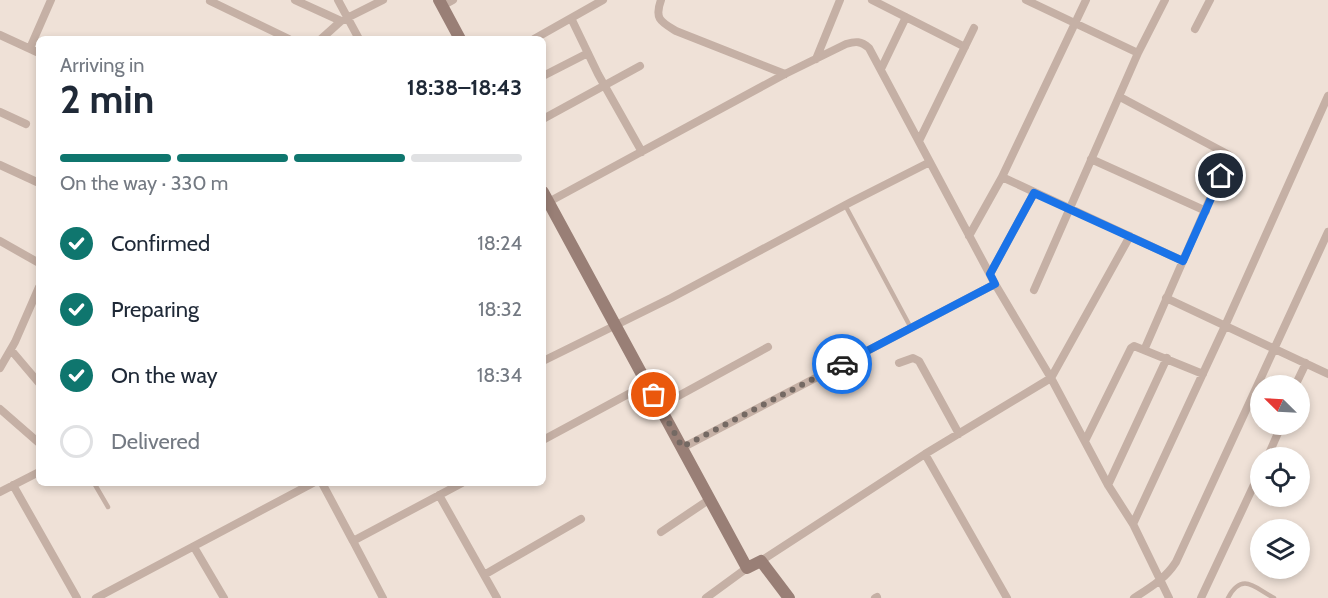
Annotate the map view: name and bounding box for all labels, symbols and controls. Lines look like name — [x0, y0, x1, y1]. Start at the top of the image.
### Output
text: Arriving in — [60, 53, 144, 77]
text: 18:38–18:43 — [407, 74, 522, 101]
text: 2 min — [60, 75, 154, 123]
pin — [1195, 150, 1246, 201]
icon: home — [1204, 159, 1237, 192]
text: On the way · 330 m — [60, 171, 228, 195]
icon: check — [60, 227, 93, 260]
text: Confirmed — [111, 230, 210, 257]
text: 18:24 — [477, 231, 522, 255]
icon: check — [60, 293, 93, 326]
text: Preparing — [111, 296, 199, 323]
text: 18:32 — [478, 297, 522, 321]
courier — [812, 334, 872, 394]
icon: car — [826, 348, 859, 381]
icon: check — [60, 359, 93, 392]
text: On the way — [111, 362, 218, 389]
text: 18:34 — [477, 363, 522, 387]
pin — [628, 369, 679, 420]
north arrow — [1250, 375, 1310, 435]
map controls — [1250, 375, 1310, 579]
icon: bag — [637, 378, 670, 411]
text: Delivered — [111, 428, 200, 455]
button: locate — [1250, 447, 1310, 507]
button: layers — [1250, 519, 1310, 579]

